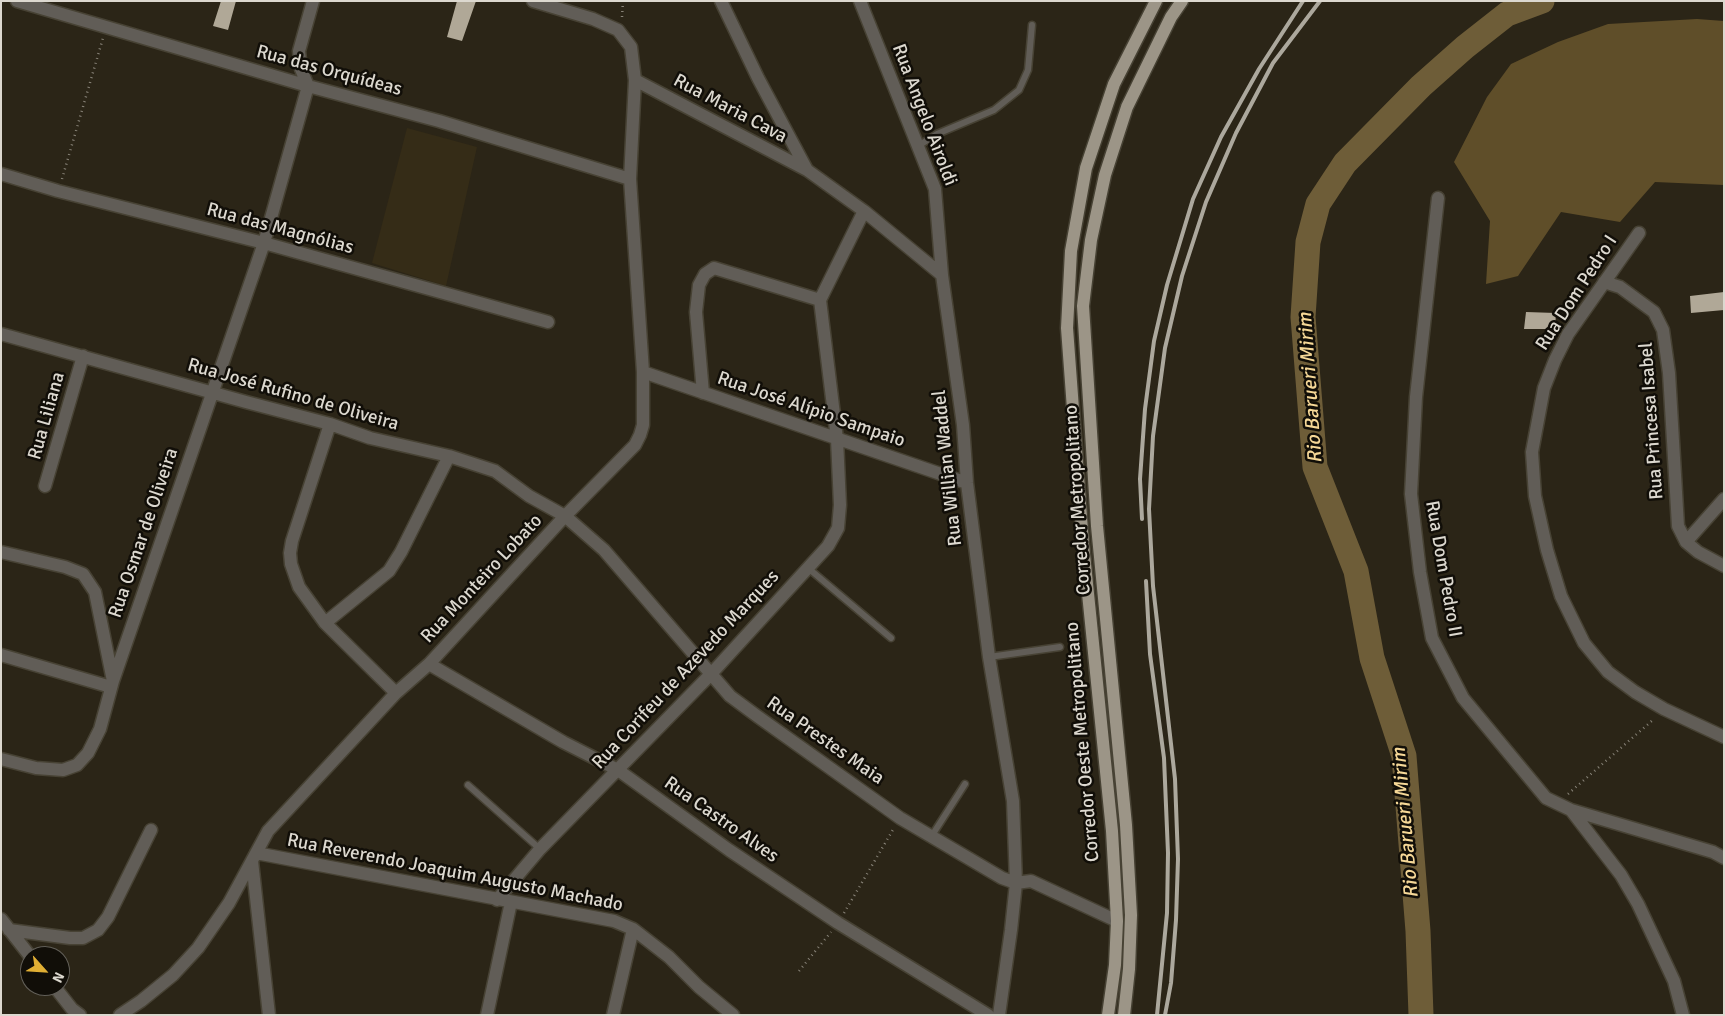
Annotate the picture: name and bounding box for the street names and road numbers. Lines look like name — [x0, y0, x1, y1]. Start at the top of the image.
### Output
street label: Rua das Orquídeas — [254, 41, 404, 101]
street label: Rua Angelo Airoldi — [886, 41, 962, 189]
street label: Rua Maria Cava — [669, 70, 791, 148]
street label: Rua das Magnólias — [204, 198, 356, 260]
street label: Rua Dom Pedro I — [1531, 231, 1623, 355]
street label: Rua Princesa Isabel — [1635, 342, 1669, 500]
street label: Rua José Rufino de Oliveira — [185, 354, 401, 436]
street label: Rua José Alípio Sampaio — [714, 367, 908, 453]
street label: Rua Liliana — [24, 370, 70, 462]
street label: Rua Willian Waddel — [928, 389, 968, 547]
street label: Corredor Metropolitano — [1060, 404, 1096, 596]
street label: Rua Osmar de Oliveira — [104, 445, 184, 621]
street label: Rua Dom Pedro II — [1420, 499, 1466, 639]
street label: Rua Monteiro Lobato — [416, 510, 548, 648]
street label: Rua Corifeu de Azevedo Marques — [588, 566, 784, 774]
street label: Corredor Oeste Metropolitano — [1061, 621, 1105, 863]
street label: Rua Prestes Maia — [762, 692, 888, 790]
street label: Rua Castro Alves — [659, 772, 783, 868]
street label: Rua Reverendo Joaquim Augusto Machado — [285, 829, 625, 917]

